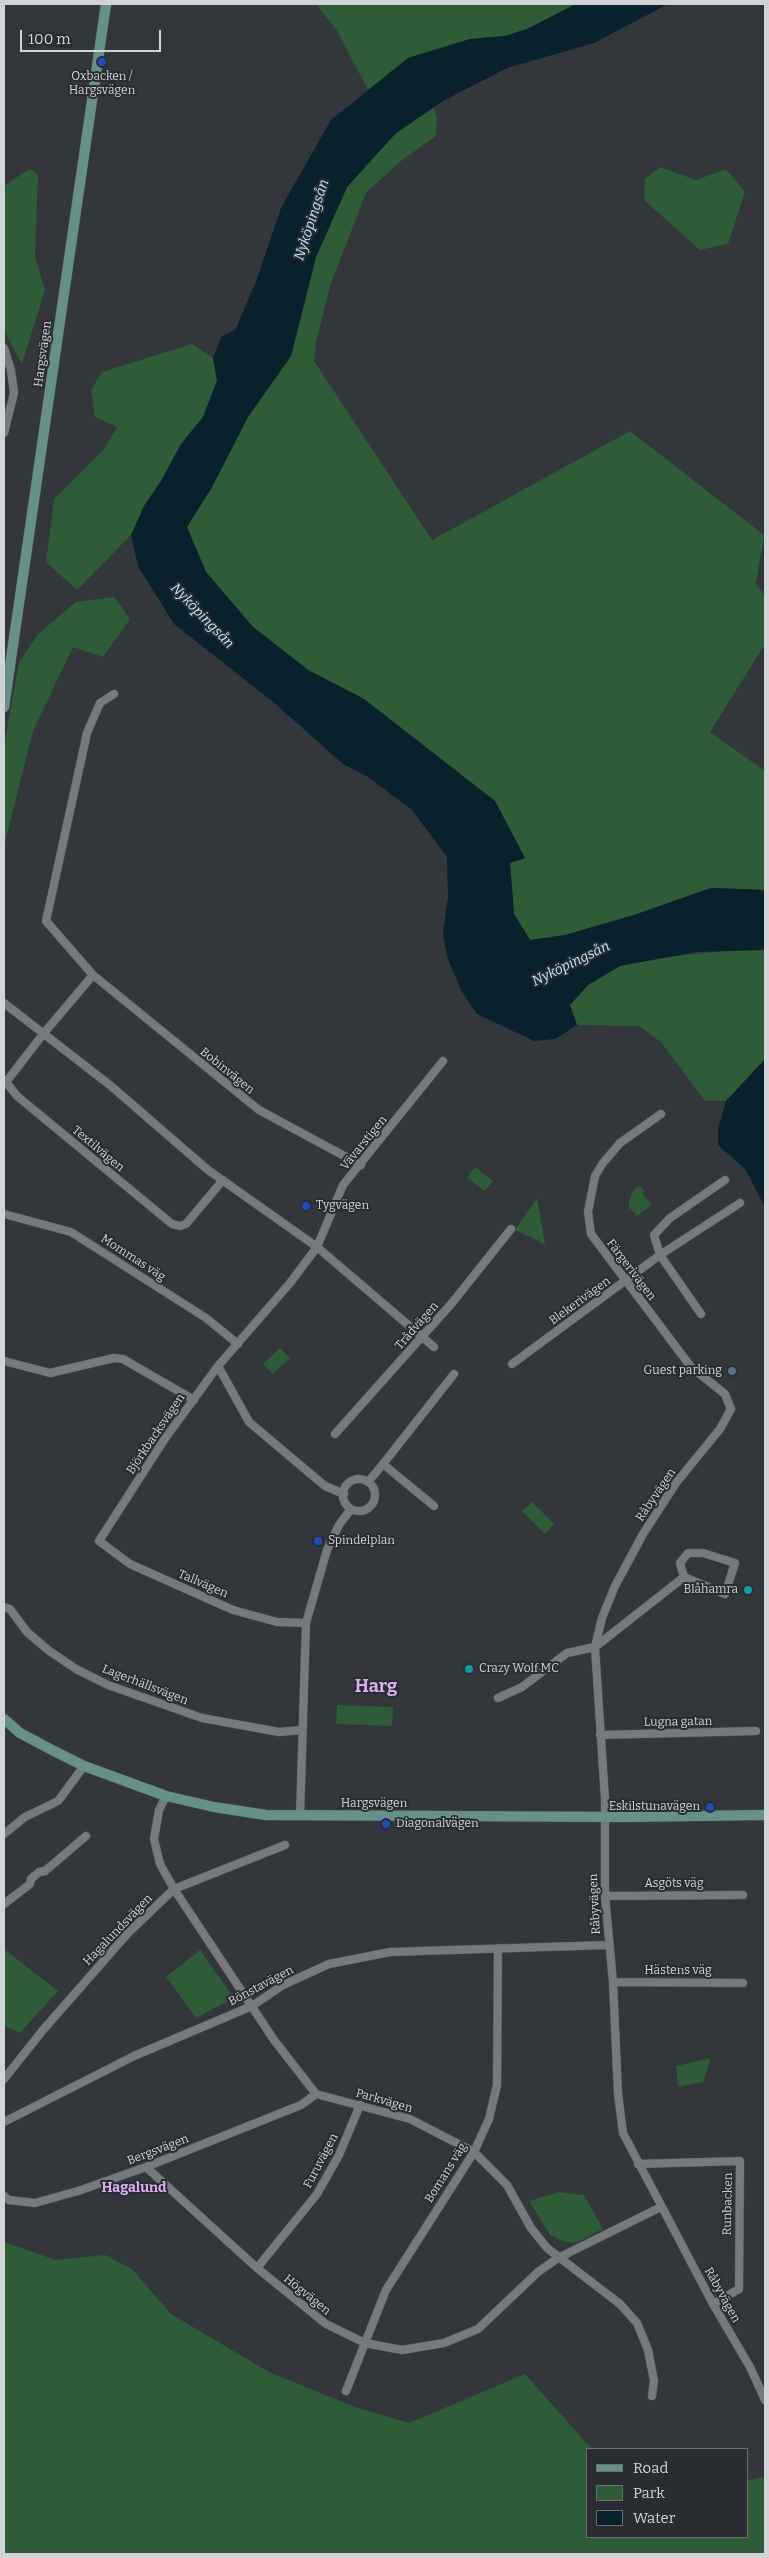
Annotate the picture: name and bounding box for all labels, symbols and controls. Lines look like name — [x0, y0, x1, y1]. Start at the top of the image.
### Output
scale bar — [22, 20, 164, 52]
text: 100 m — [28, 30, 71, 48]
marker: Oxbacken / Hargsvägen — [96, 56, 108, 68]
place label: Oxbacken / Hargsvägen — [69, 70, 135, 98]
water label: Nyköpingsån — [291, 177, 333, 263]
street label: Hargsvägen — [31, 320, 55, 388]
water label: Nyköpingsån — [167, 580, 237, 652]
water label: Nyköpingsån — [529, 938, 613, 990]
street label: Bobinvägen — [197, 1045, 257, 1097]
street label: Vävarstigen — [338, 1113, 390, 1173]
street label: Textilvägen — [69, 1123, 127, 1175]
place label: Tygvägen — [316, 1199, 369, 1213]
marker: Tygvägen — [300, 1200, 312, 1212]
street label: Mommas väg — [98, 1232, 168, 1284]
street label: Färgerivägen — [603, 1237, 659, 1303]
street label: Blekerivägen — [546, 1274, 614, 1328]
street label: Trådvägen — [392, 1299, 442, 1353]
place label: Guest parking — [644, 1364, 722, 1378]
marker: Guest parking — [726, 1365, 738, 1377]
street label: Björkbacksvägen — [124, 1391, 188, 1477]
street label: Råbyvägen — [633, 1466, 679, 1524]
place label: Spindelplan — [328, 1534, 395, 1548]
marker: Spindelplan — [312, 1535, 324, 1547]
street label: Tallvägen — [176, 1567, 230, 1601]
place label: Blåhamra — [684, 1583, 738, 1597]
marker: Blåhamra — [742, 1584, 754, 1596]
street label: Lagerhällsvägen — [100, 1662, 190, 1708]
place label: Crazy Wolf MC — [479, 1662, 559, 1676]
marker: Crazy Wolf MC — [463, 1663, 475, 1675]
district label: Harg — [355, 1676, 397, 1698]
street label: Lugna gatan — [644, 1714, 712, 1730]
street label: Hargsvägen — [341, 1797, 407, 1811]
place label: Eskilstunavägen — [609, 1800, 700, 1814]
marker: Eskilstunavägen — [704, 1801, 716, 1813]
place label: Diagonalvägen — [396, 1817, 479, 1831]
marker: Diagonalvägen — [380, 1818, 392, 1830]
street label: Råbyvägen — [586, 1873, 604, 1935]
street label: Asgöts väg — [644, 1877, 704, 1891]
street label: Hagalundsvägen — [80, 1891, 156, 1969]
street label: Bönstavägen — [226, 1963, 296, 2009]
street label: Hästens väg — [644, 1964, 712, 1978]
street label: Parkvägen — [354, 2086, 414, 2116]
street label: Furuvägen — [301, 2131, 341, 2191]
street label: Bergsvägen — [125, 2132, 191, 2168]
street label: Bomans väg — [422, 2141, 470, 2205]
street label: Runbacken — [720, 2173, 736, 2235]
district label: Hagalund — [101, 2180, 167, 2196]
street label: Råbyvägen — [701, 2265, 743, 2325]
street label: Högvägen — [281, 2272, 333, 2318]
legend — [586, 2448, 749, 2538]
text: Road — [633, 2459, 668, 2477]
text: Park — [633, 2484, 665, 2502]
text: Water — [633, 2509, 675, 2527]

